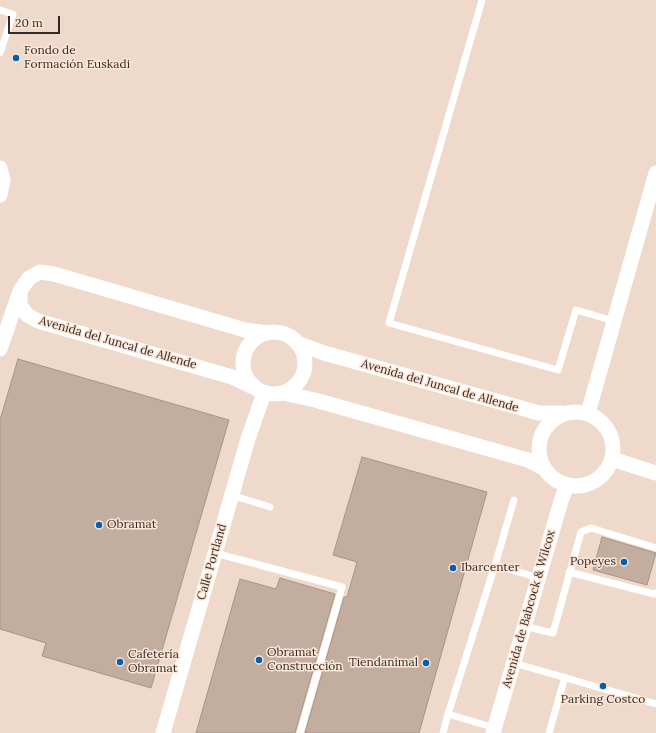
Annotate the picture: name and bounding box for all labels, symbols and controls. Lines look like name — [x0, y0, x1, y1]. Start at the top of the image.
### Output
scale bar — [10, 8, 62, 34]
text: 20 m — [15, 15, 43, 30]
place label: Fondo de Formación Euskadi — [24, 44, 130, 72]
marker: Fondo de Formación Euskadi — [11, 53, 21, 63]
street label: Avenida del Juncal de Allende — [38, 314, 198, 372]
street label: Avenida del Juncal de Allende — [360, 357, 520, 415]
place label: Obramat — [107, 518, 156, 532]
marker: Obramat — [94, 520, 104, 530]
street label: Calle Portland — [194, 522, 230, 602]
street label: Avenida de Babcock & Wilcox — [500, 529, 558, 689]
place label: Popeyes — [570, 555, 616, 569]
marker: Popeyes — [619, 557, 629, 567]
place label: Ibarcenter — [461, 561, 520, 575]
marker: Ibarcenter — [448, 563, 458, 573]
place label: Obramat Construcción — [267, 646, 343, 674]
place label: Cafetería Obramat — [128, 648, 179, 676]
marker: Obramat Construcción — [254, 655, 264, 665]
place label: Tiendanimal — [349, 656, 418, 670]
marker: Cafetería Obramat — [115, 657, 125, 667]
marker: Tiendanimal — [421, 658, 431, 668]
marker: Parking Costco — [598, 681, 608, 691]
place label: Parking Costco — [561, 693, 645, 707]

